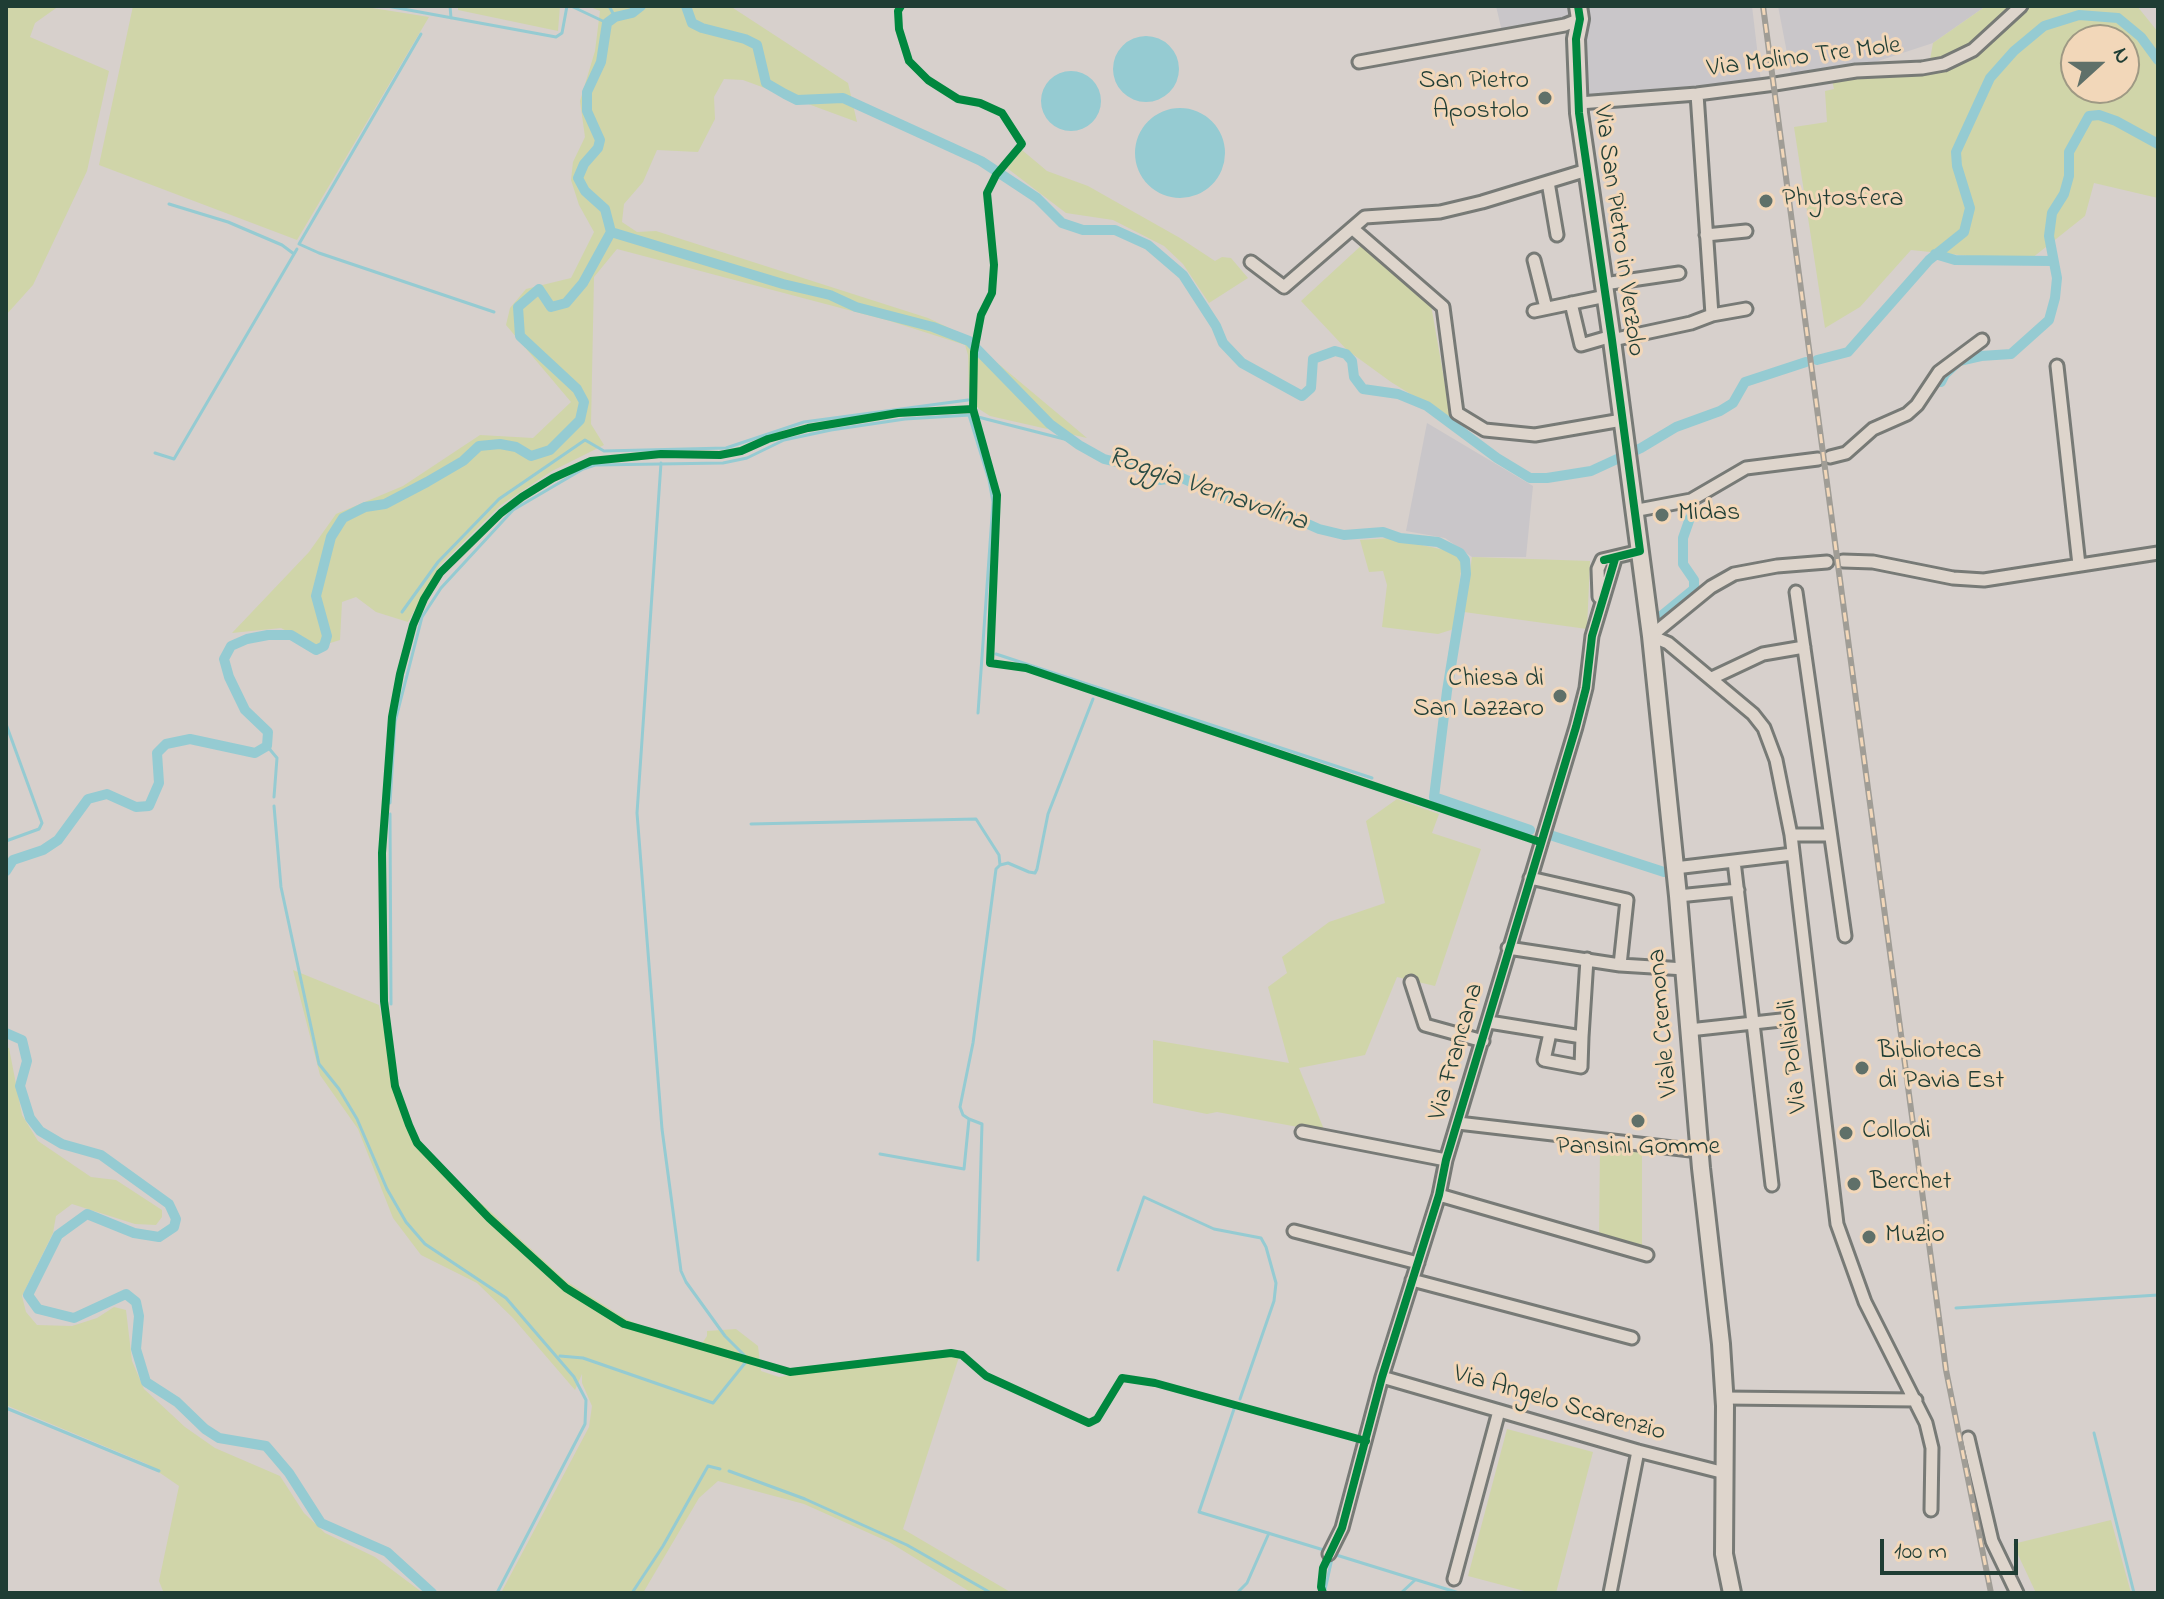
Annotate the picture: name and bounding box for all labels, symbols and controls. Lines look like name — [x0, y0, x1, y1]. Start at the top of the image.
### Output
north arrow — [2060, 24, 2140, 104]
street label: Via Molino Tre Mole — [1705, 32, 1903, 86]
text: N — [2103, 43, 2138, 69]
place label: San Pietro Apostolo — [1419, 67, 1529, 128]
marker: San Pietro Apostolo — [1536, 89, 1554, 107]
street label: Via San Pietro in Verzolo — [1584, 104, 1650, 358]
place label: Phytosfera — [1782, 185, 1904, 217]
marker: Phytosfera — [1757, 192, 1775, 210]
water label: Roggia Vernavolina — [1103, 441, 1311, 541]
place label: Midas — [1678, 499, 1740, 531]
marker: Midas — [1653, 506, 1671, 524]
place label: Chiesa di San Lazzaro — [1413, 665, 1544, 726]
marker: Chiesa di San Lazzaro — [1551, 687, 1569, 705]
street label: Viale Cremona — [1643, 947, 1687, 1099]
street label: Via Francana — [1424, 980, 1492, 1124]
street label: Via Pollaioli — [1774, 998, 1816, 1114]
place label: Biblioteca di Pavia Est — [1878, 1037, 2004, 1098]
marker: Biblioteca di Pavia Est — [1853, 1059, 1871, 1077]
marker: Pansini Gomme — [1629, 1112, 1647, 1130]
place label: Collodi — [1862, 1117, 1931, 1149]
marker: Collodi — [1837, 1124, 1855, 1142]
place label: Pansini Gomme — [1556, 1133, 1720, 1165]
place label: Berchet — [1870, 1168, 1951, 1200]
marker: Berchet — [1845, 1175, 1863, 1193]
place label: Muzio — [1885, 1221, 1945, 1253]
marker: Muzio — [1860, 1228, 1878, 1246]
street label: Via Angelo Scarenzio — [1449, 1360, 1669, 1450]
scale bar — [1884, 1523, 2022, 1573]
text: 100 m — [1894, 1535, 1947, 1570]

